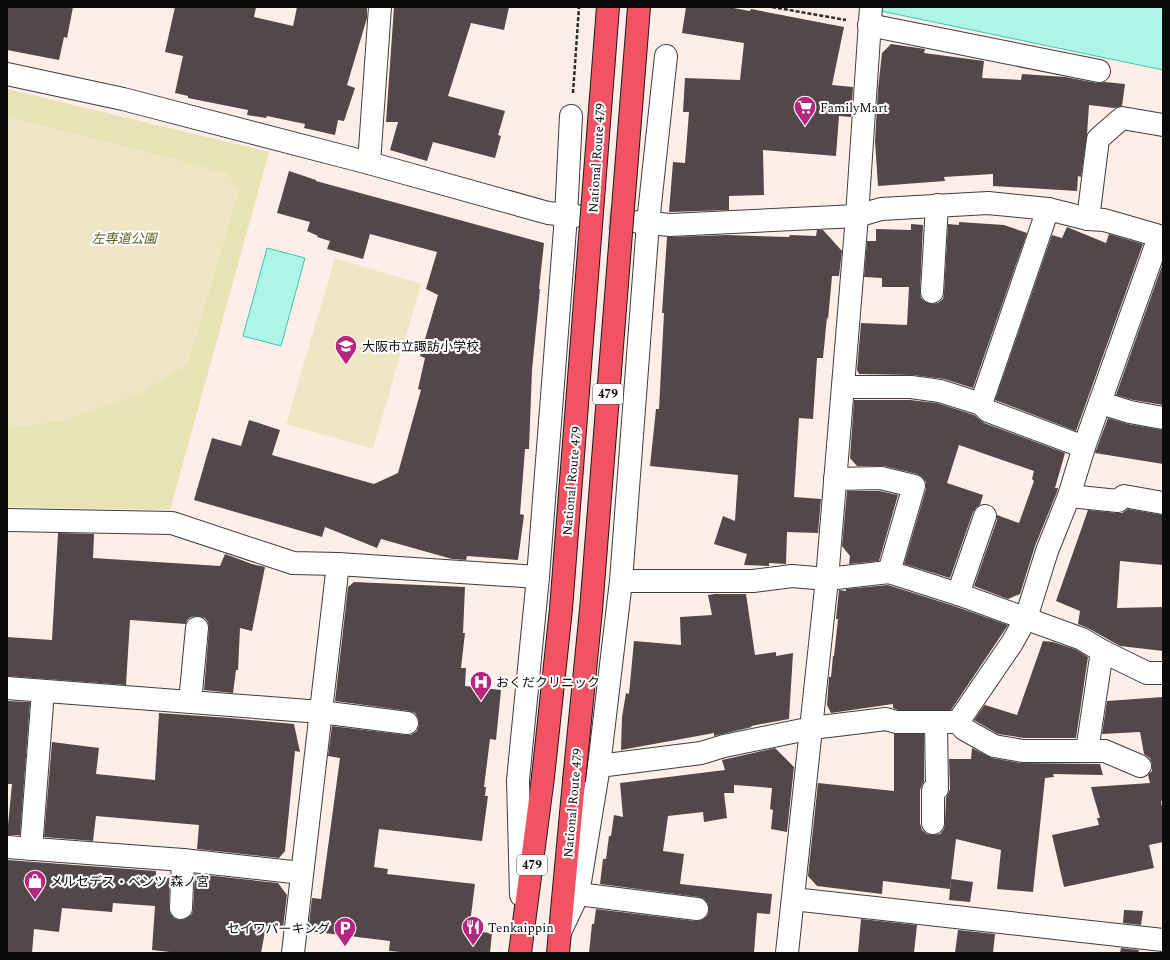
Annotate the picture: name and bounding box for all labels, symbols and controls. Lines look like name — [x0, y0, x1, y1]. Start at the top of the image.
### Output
supermarket icon: FamilyMart — [792, 94, 818, 127]
place label: FamilyMart — [820, 98, 888, 118]
street label: National Route 479 — [583, 102, 611, 214]
park label: 左専道公園 — [91, 229, 158, 249]
school or university icon: 大阪市立諏訪小学校 — [333, 333, 359, 366]
place label: 大阪市立諏訪小学校 — [362, 337, 479, 357]
road number: 479 — [593, 384, 623, 404]
street label: National Route 479 — [557, 425, 587, 537]
hospital icon: おくだクリニック — [468, 669, 494, 702]
place label: おくだクリニック — [496, 673, 600, 693]
street label: National Route 479 — [558, 747, 588, 859]
road number: 479 — [517, 855, 547, 875]
shop icon: メルセデス・ベンツ 森ノ宮 — [22, 868, 48, 901]
place label: メルセデス・ベンツ 森ノ宮 — [50, 872, 209, 892]
restaurant icon: Tenkaippin — [460, 914, 486, 947]
parking icon: セイワパーキング — [332, 915, 358, 948]
place label: Tenkaippin — [488, 918, 554, 938]
place label: セイワパーキング — [227, 919, 330, 939]

